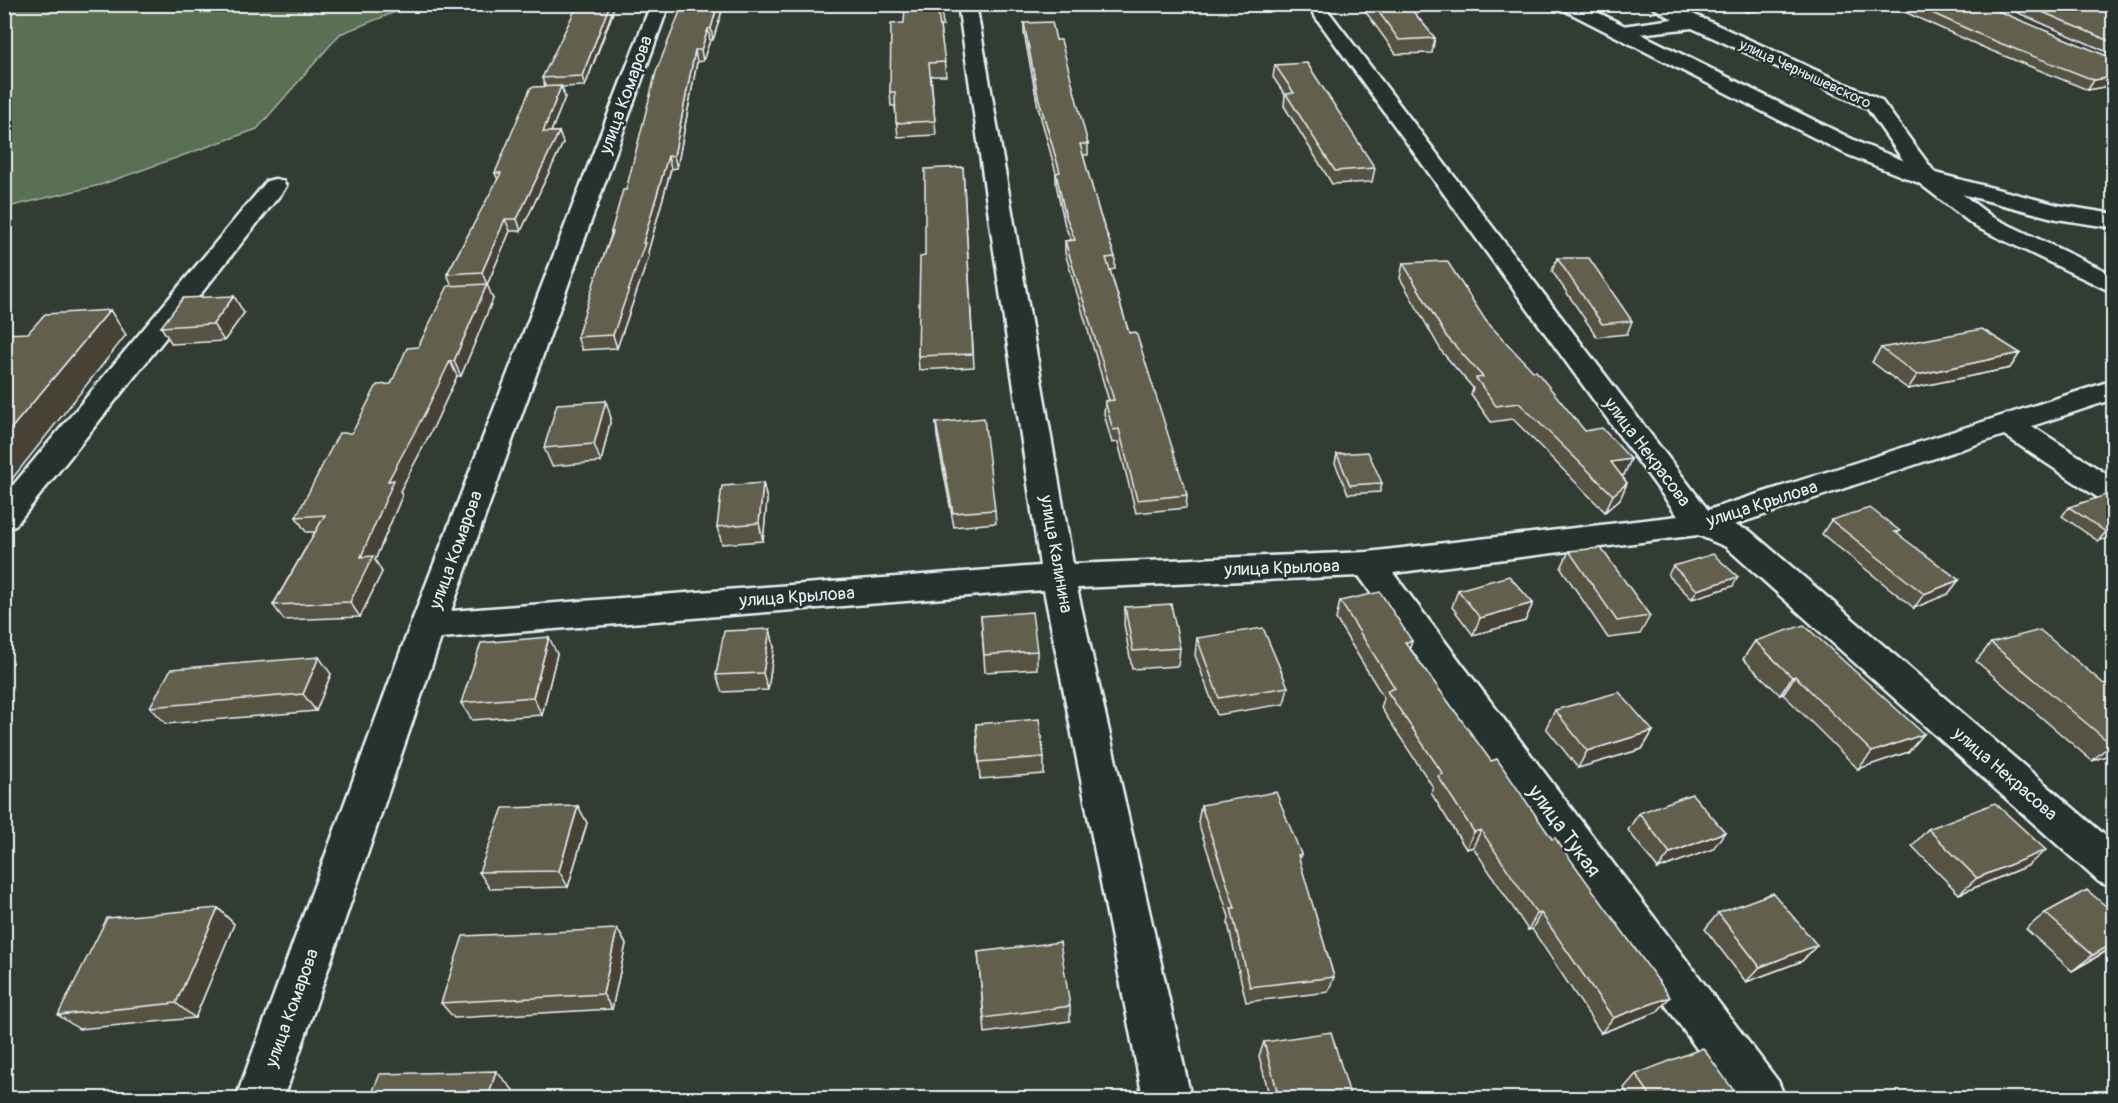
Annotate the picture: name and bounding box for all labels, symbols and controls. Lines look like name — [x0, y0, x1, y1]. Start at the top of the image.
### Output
street label: улица Комарова — [594, 33, 658, 158]
street label: улица Чернышевского — [1735, 35, 1874, 113]
street label: улица Некрасова — [1598, 392, 1696, 511]
street label: улица Крылова — [1703, 475, 1820, 533]
street label: улица Комарова — [424, 488, 488, 613]
street label: улица Калинина — [1034, 492, 1078, 615]
street label: улица Крылова — [1223, 554, 1340, 582]
street label: улица Крылова — [738, 581, 855, 613]
street label: улица Некрасова — [1947, 722, 2062, 826]
street label: улица Тукая — [1521, 779, 1607, 883]
street label: улица Комарова — [260, 946, 324, 1071]

